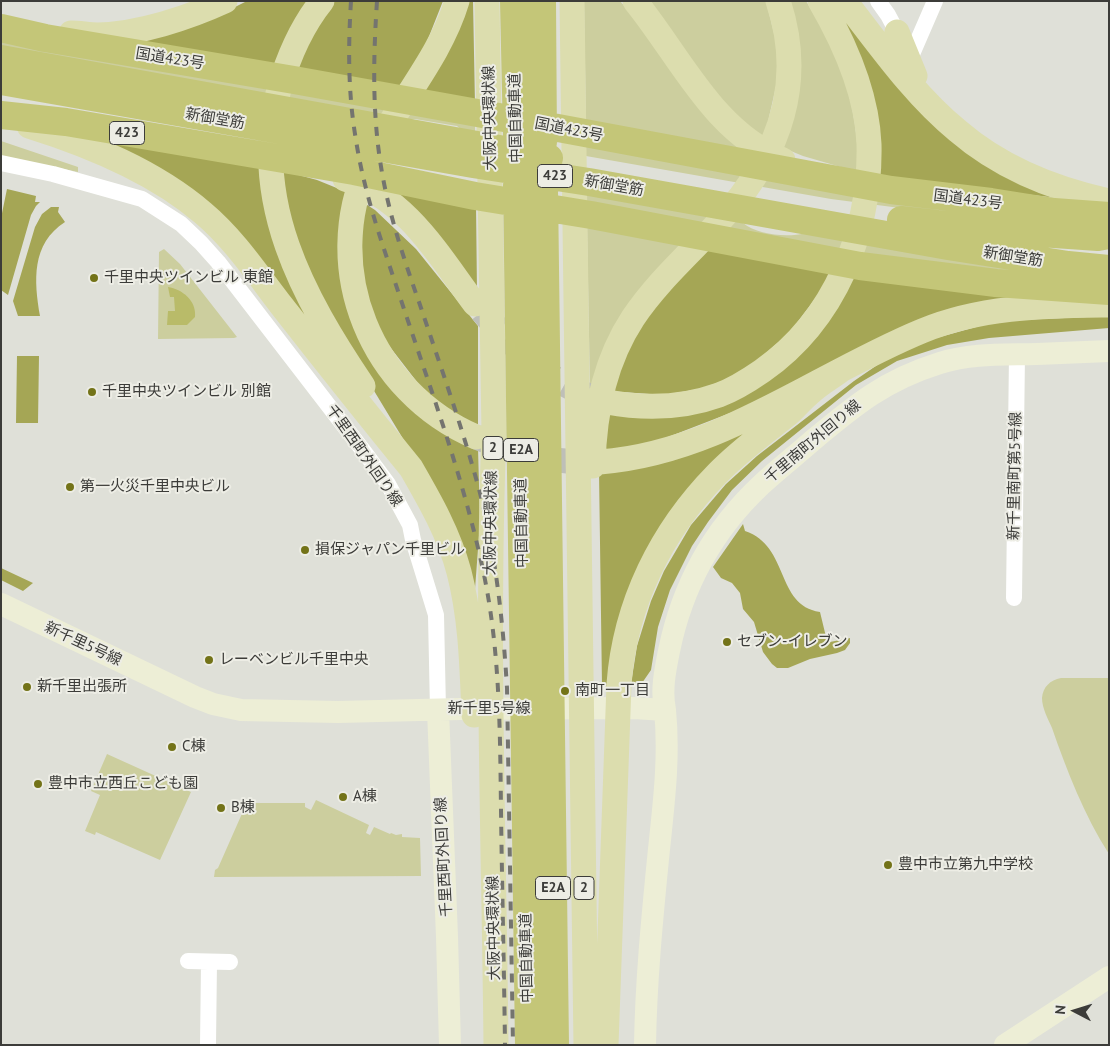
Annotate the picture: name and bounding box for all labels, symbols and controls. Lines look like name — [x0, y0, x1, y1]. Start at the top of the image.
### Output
street label: 国道423号 — [134, 45, 206, 73]
street label: 大阪中央環状線 — [480, 65, 500, 171]
street label: 中国自動車道 — [506, 73, 526, 163]
street label: 新御堂筋 — [184, 105, 246, 133]
street label: 国道423号 — [533, 115, 605, 145]
road number: 423 — [110, 122, 144, 144]
road number: 423 — [538, 165, 572, 188]
street label: 新御堂筋 — [583, 172, 645, 200]
street label: 国道423号 — [932, 187, 1004, 213]
street label: 新御堂筋 — [982, 243, 1044, 271]
place label: 千里中央ツインビル 東館 — [104, 269, 273, 287]
marker: 千里中央ツインビル 東館 — [88, 272, 100, 284]
place label: 千里中央ツインビル 別館 — [102, 383, 271, 401]
marker: 千里中央ツインビル 別館 — [86, 386, 98, 398]
street label: 千里南町外回り線 — [761, 397, 865, 487]
street label: 千里西町外回り線 — [322, 402, 406, 510]
street label: 新千里南町第5号線 — [1005, 412, 1025, 540]
road number: 2 — [483, 436, 503, 459]
road number: E2A — [504, 438, 538, 462]
street label: 大阪中央環状線 — [481, 470, 501, 576]
place label: 第一火災千里中央ビル — [80, 478, 230, 496]
street label: 中国自動車道 — [512, 478, 532, 568]
marker: 第一火災千里中央ビル — [64, 481, 76, 493]
place label: 損保ジャパン千里ビル — [315, 541, 465, 559]
marker: 損保ジャパン千里ビル — [299, 544, 311, 556]
street label: 新千里5号線 — [42, 618, 124, 670]
place label: セブン-イレブン — [737, 633, 847, 651]
marker: セブン-イレブン — [721, 636, 733, 648]
place label: レーベンビル千里中央 — [219, 651, 369, 669]
marker: レーベンビル千里中央 — [203, 654, 215, 666]
place label: 新千里出張所 — [37, 678, 127, 696]
marker: 新千里出張所 — [21, 681, 33, 693]
place label: 南町一丁目 — [575, 682, 650, 700]
marker: 南町一丁目 — [559, 685, 571, 697]
street label: 新千里5号線 — [447, 700, 531, 718]
place label: C棟 — [182, 738, 206, 756]
marker: C棟 — [166, 741, 178, 753]
place label: 豊中市立西丘こども園 — [48, 775, 198, 793]
marker: 豊中市立西丘こども園 — [32, 778, 44, 790]
place label: A棟 — [353, 788, 377, 806]
marker: A棟 — [337, 791, 349, 803]
street label: 千里西町外回り線 — [432, 797, 456, 917]
place label: B棟 — [231, 799, 255, 817]
marker: B棟 — [215, 802, 227, 814]
place label: 豊中市立第九中学校 — [898, 856, 1033, 874]
marker: 豊中市立第九中学校 — [882, 859, 894, 871]
street label: 大阪中央環状線 — [484, 875, 504, 981]
road number: E2A — [536, 876, 570, 900]
road number: 2 — [574, 876, 594, 900]
street label: 中国自動車道 — [517, 913, 537, 1003]
north arrow — [1050, 986, 1100, 1036]
text: N — [1051, 1004, 1069, 1015]

